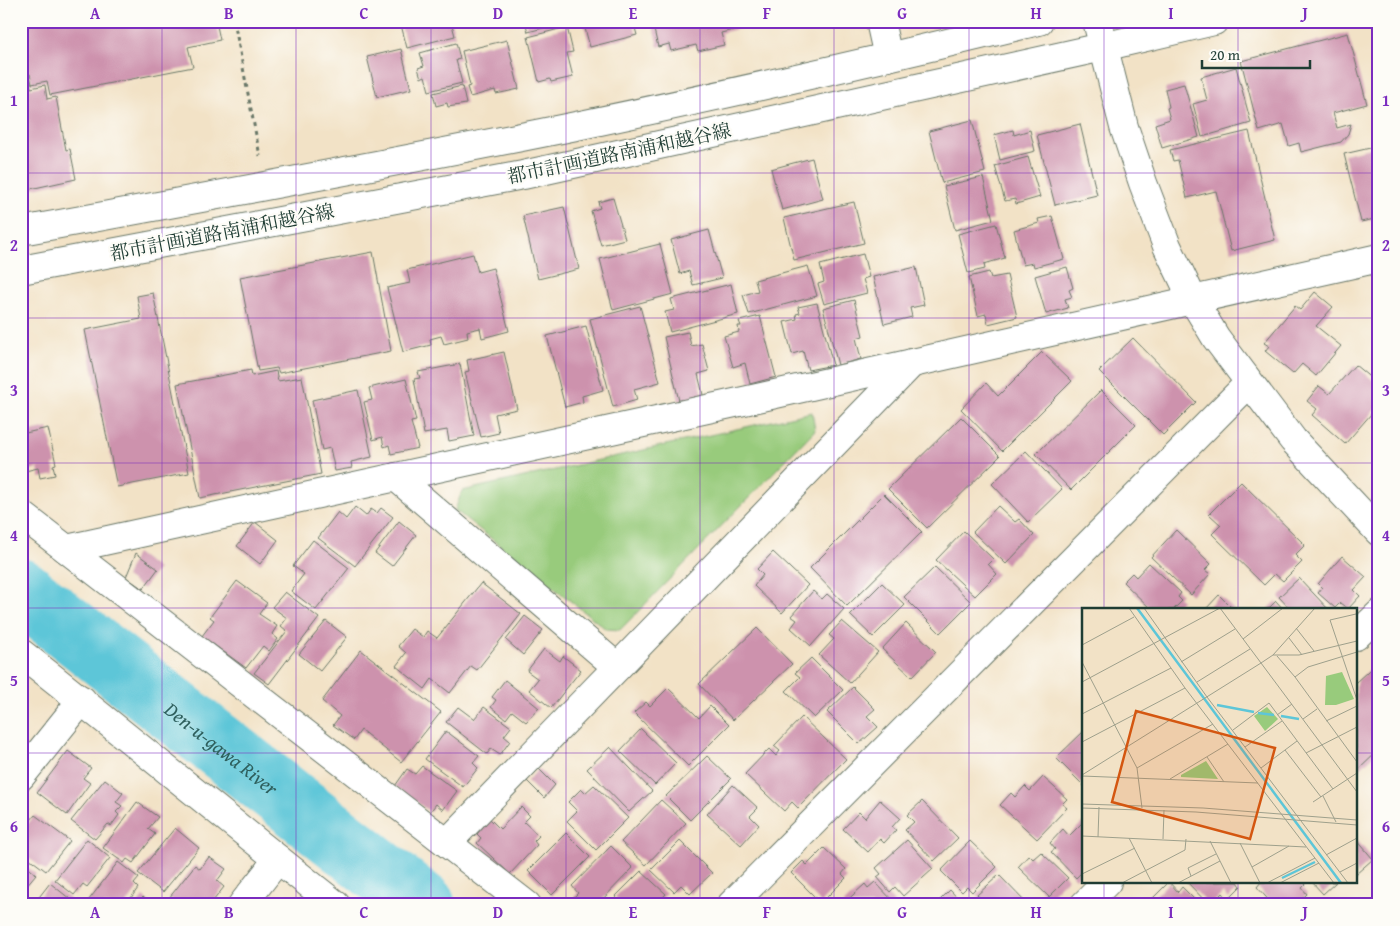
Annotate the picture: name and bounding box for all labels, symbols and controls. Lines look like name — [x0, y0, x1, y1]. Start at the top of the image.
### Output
text: A — [90, 1, 101, 25]
text: B — [224, 1, 234, 25]
text: C — [359, 1, 369, 25]
text: D — [493, 1, 503, 25]
text: E — [629, 1, 638, 25]
text: F — [763, 1, 771, 25]
text: G — [897, 1, 907, 25]
text: H — [1030, 1, 1042, 25]
text: I — [1168, 1, 1174, 25]
text: J — [1299, 1, 1308, 25]
scale bar — [1202, 38, 1310, 70]
text: 20 m — [1210, 44, 1241, 65]
text: 1 — [10, 88, 18, 112]
text: 1 — [1382, 88, 1390, 112]
street label: 都市計画道路南浦和越谷線 — [505, 116, 733, 190]
street label: 都市計画道路南浦和越谷線 — [107, 197, 337, 267]
text: 2 — [10, 233, 18, 257]
text: 2 — [1382, 233, 1390, 257]
text: 3 — [10, 378, 18, 402]
text: 3 — [1382, 378, 1390, 402]
text: 4 — [10, 523, 18, 547]
text: 4 — [1382, 523, 1390, 547]
inset map — [1082, 608, 1358, 884]
text: 5 — [10, 668, 18, 692]
text: 5 — [1382, 668, 1390, 692]
water label: Den-u-gawa River — [158, 694, 285, 802]
text: 6 — [10, 814, 18, 838]
text: 6 — [1382, 814, 1390, 838]
text: A — [90, 900, 101, 924]
text: B — [224, 900, 234, 924]
text: C — [359, 900, 369, 924]
text: D — [493, 900, 503, 924]
text: E — [629, 900, 638, 924]
text: F — [763, 900, 771, 924]
text: G — [897, 900, 907, 924]
text: H — [1030, 900, 1042, 924]
text: I — [1168, 900, 1174, 924]
text: J — [1299, 900, 1308, 924]

